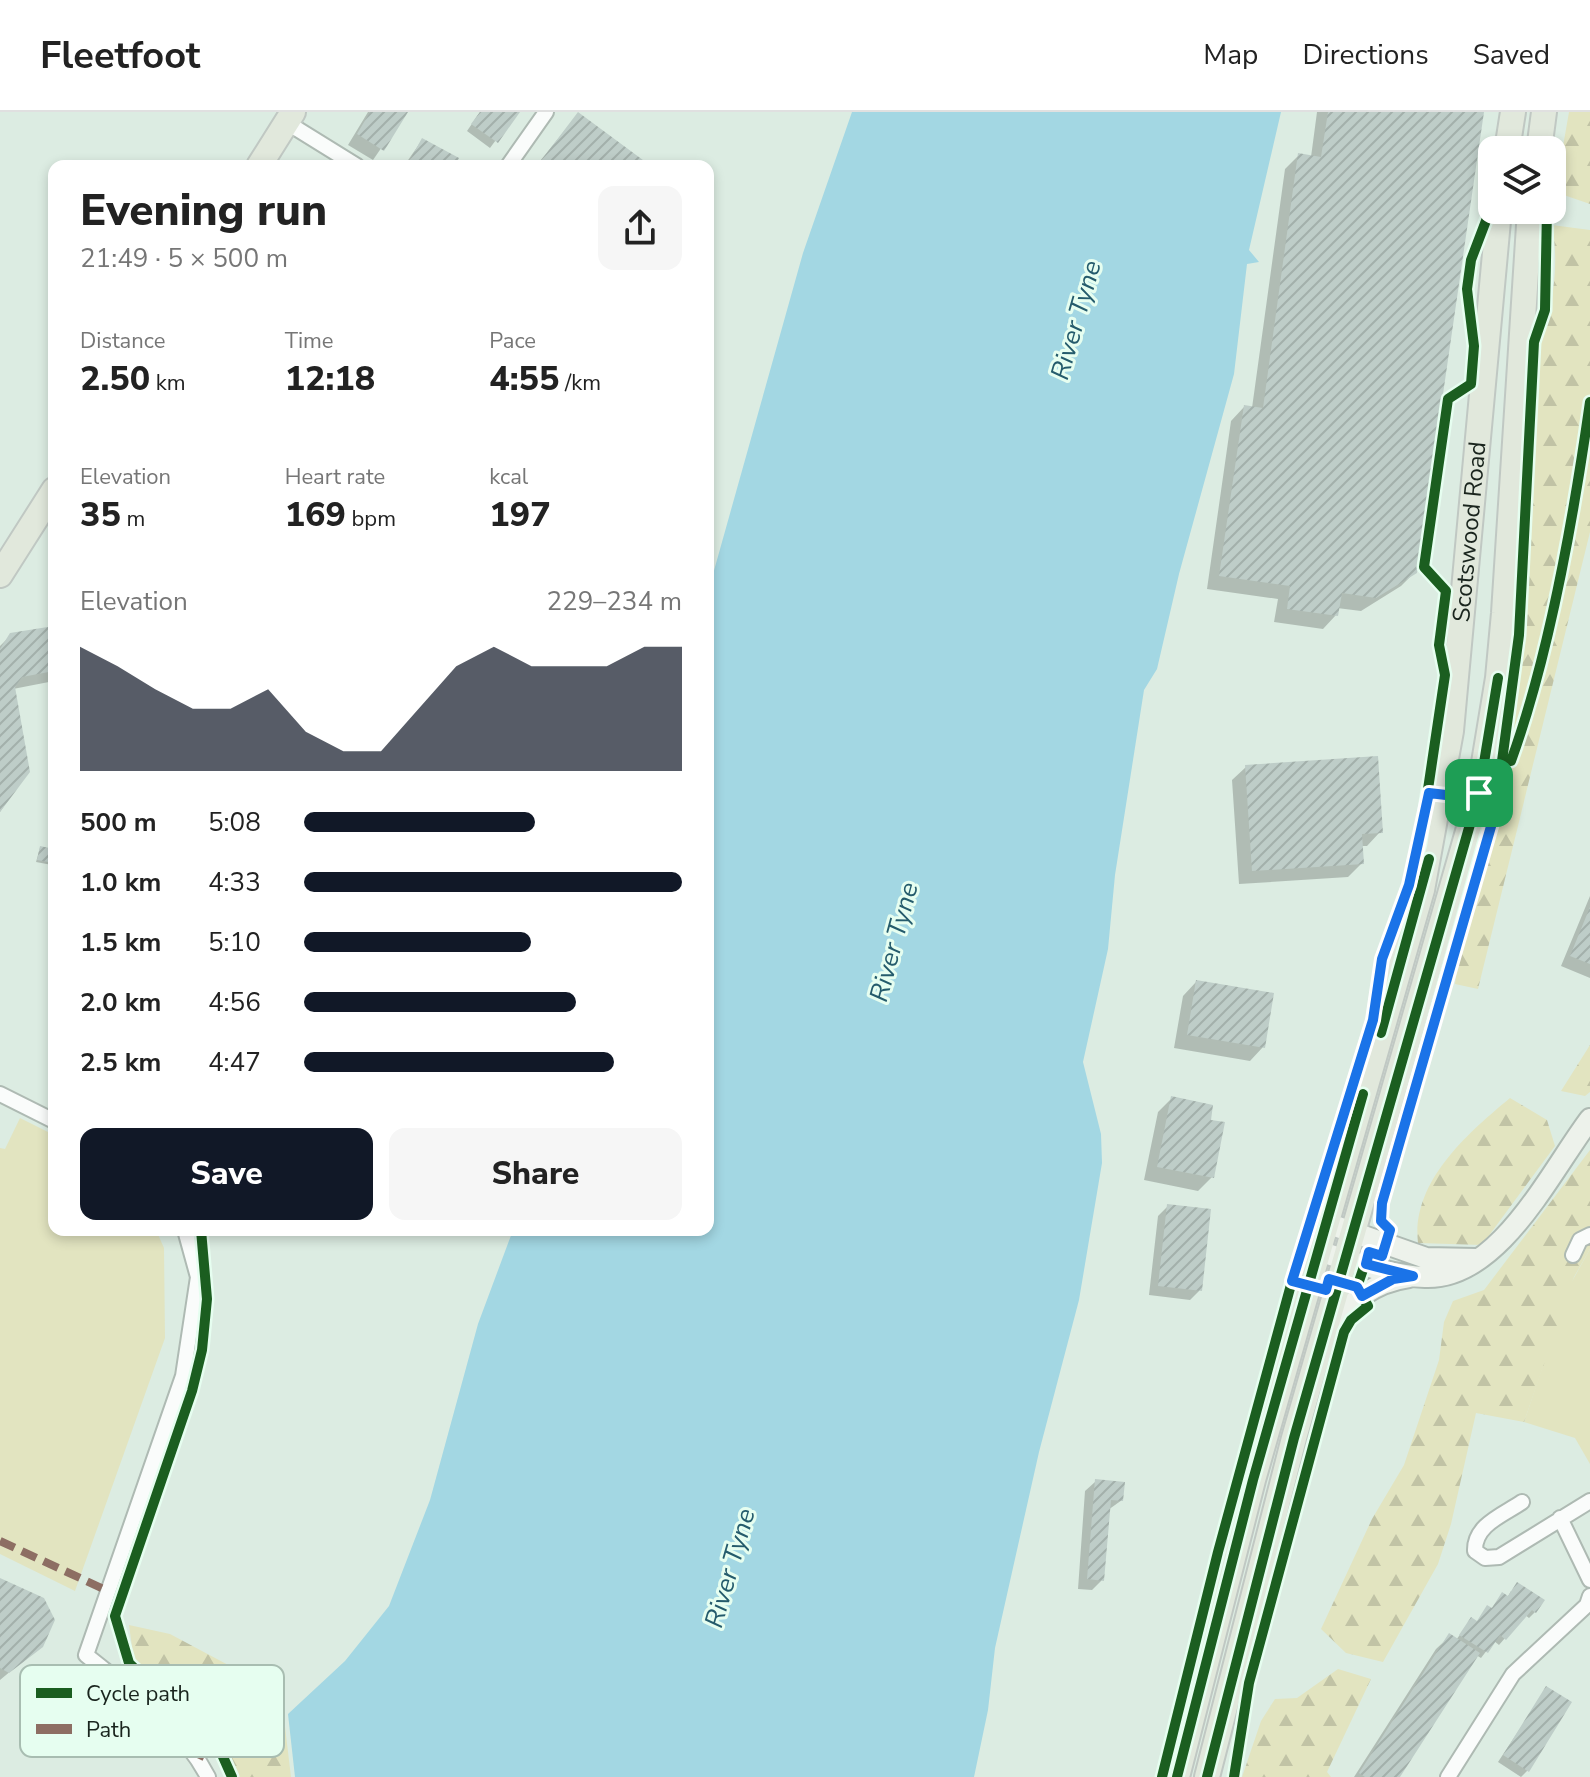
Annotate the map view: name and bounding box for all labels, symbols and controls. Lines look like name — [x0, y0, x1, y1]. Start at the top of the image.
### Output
text: Fleetfoot — [40, 30, 200, 81]
text: Map — [1203, 36, 1258, 74]
text: Directions — [1302, 36, 1429, 74]
text: Saved — [1473, 36, 1550, 74]
map controls — [1478, 136, 1566, 224]
button: layers — [1478, 136, 1566, 224]
text: Evening run — [80, 181, 327, 241]
button: share — [598, 186, 682, 270]
text: 21:49 · 5 × 500 m — [80, 241, 288, 276]
water label: River Tyne — [1042, 256, 1110, 384]
text: Distance — [80, 326, 165, 356]
text: Time — [285, 326, 334, 356]
text: Pace — [489, 326, 536, 356]
text: 2.50 — [80, 356, 150, 402]
text: 12:18 — [285, 356, 375, 402]
text: 4:55 — [489, 356, 559, 402]
text: km — [150, 368, 186, 398]
text: /km — [559, 368, 601, 398]
street label: Scotswood Road — [1445, 440, 1494, 624]
text: Elevation — [80, 462, 171, 492]
text: Heart rate — [285, 462, 385, 492]
text: kcal — [489, 462, 528, 492]
text: 35 — [80, 492, 121, 538]
text: 169 — [285, 492, 346, 538]
text: 197 — [489, 492, 551, 538]
text: m — [121, 504, 145, 534]
text: bpm — [346, 504, 396, 534]
text: Elevation — [80, 584, 188, 619]
text: 229–234 m — [546, 584, 682, 619]
pin — [1445, 759, 1513, 827]
icon: arrive — [1457, 771, 1501, 815]
text: 500 m — [80, 805, 157, 840]
text: 5:08 — [208, 805, 261, 840]
text: 1.0 km — [80, 865, 161, 900]
text: 4:33 — [208, 865, 261, 900]
water label: River Tyne — [861, 878, 927, 1006]
text: 1.5 km — [80, 925, 161, 960]
text: 5:10 — [208, 925, 261, 960]
text: 2.0 km — [80, 985, 161, 1020]
text: 4:56 — [208, 985, 261, 1020]
text: 2.5 km — [80, 1045, 161, 1080]
text: 4:47 — [208, 1045, 261, 1080]
button: Save — [80, 1128, 373, 1220]
button: Share — [389, 1128, 682, 1220]
water label: River Tyne — [696, 1504, 764, 1632]
legend — [20, 1665, 284, 1757]
text: Cycle path — [86, 1679, 190, 1709]
text: Path — [86, 1715, 131, 1745]

